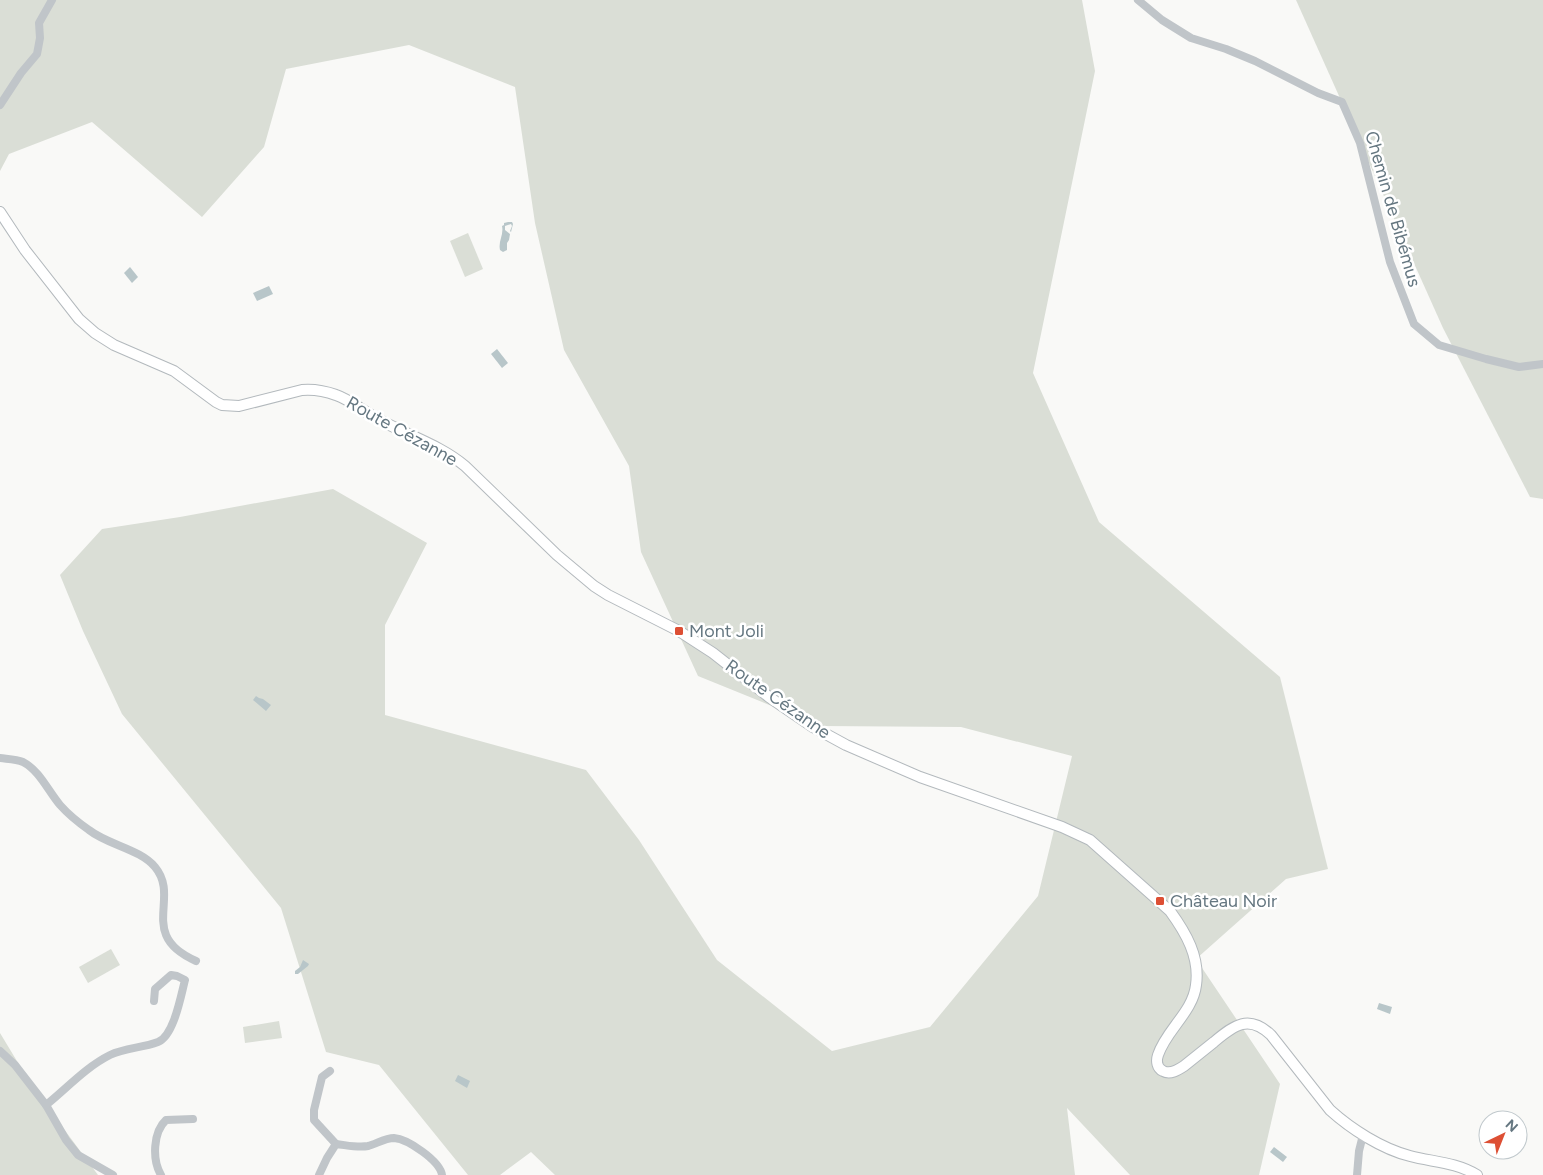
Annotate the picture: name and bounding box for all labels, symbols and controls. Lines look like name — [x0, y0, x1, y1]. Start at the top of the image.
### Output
street label: Chemin de Bibémus — [1360, 129, 1426, 289]
street label: Route Cézanne — [343, 391, 462, 471]
place label: Mont Joli — [689, 620, 764, 642]
marker: Mont Joli — [673, 625, 685, 637]
street label: Route Cézanne — [721, 655, 835, 744]
place label: Château Noir — [1170, 890, 1277, 912]
marker: Château Noir — [1154, 895, 1166, 907]
north arrow — [1478, 1110, 1528, 1160]
text: N — [1502, 1116, 1521, 1136]

